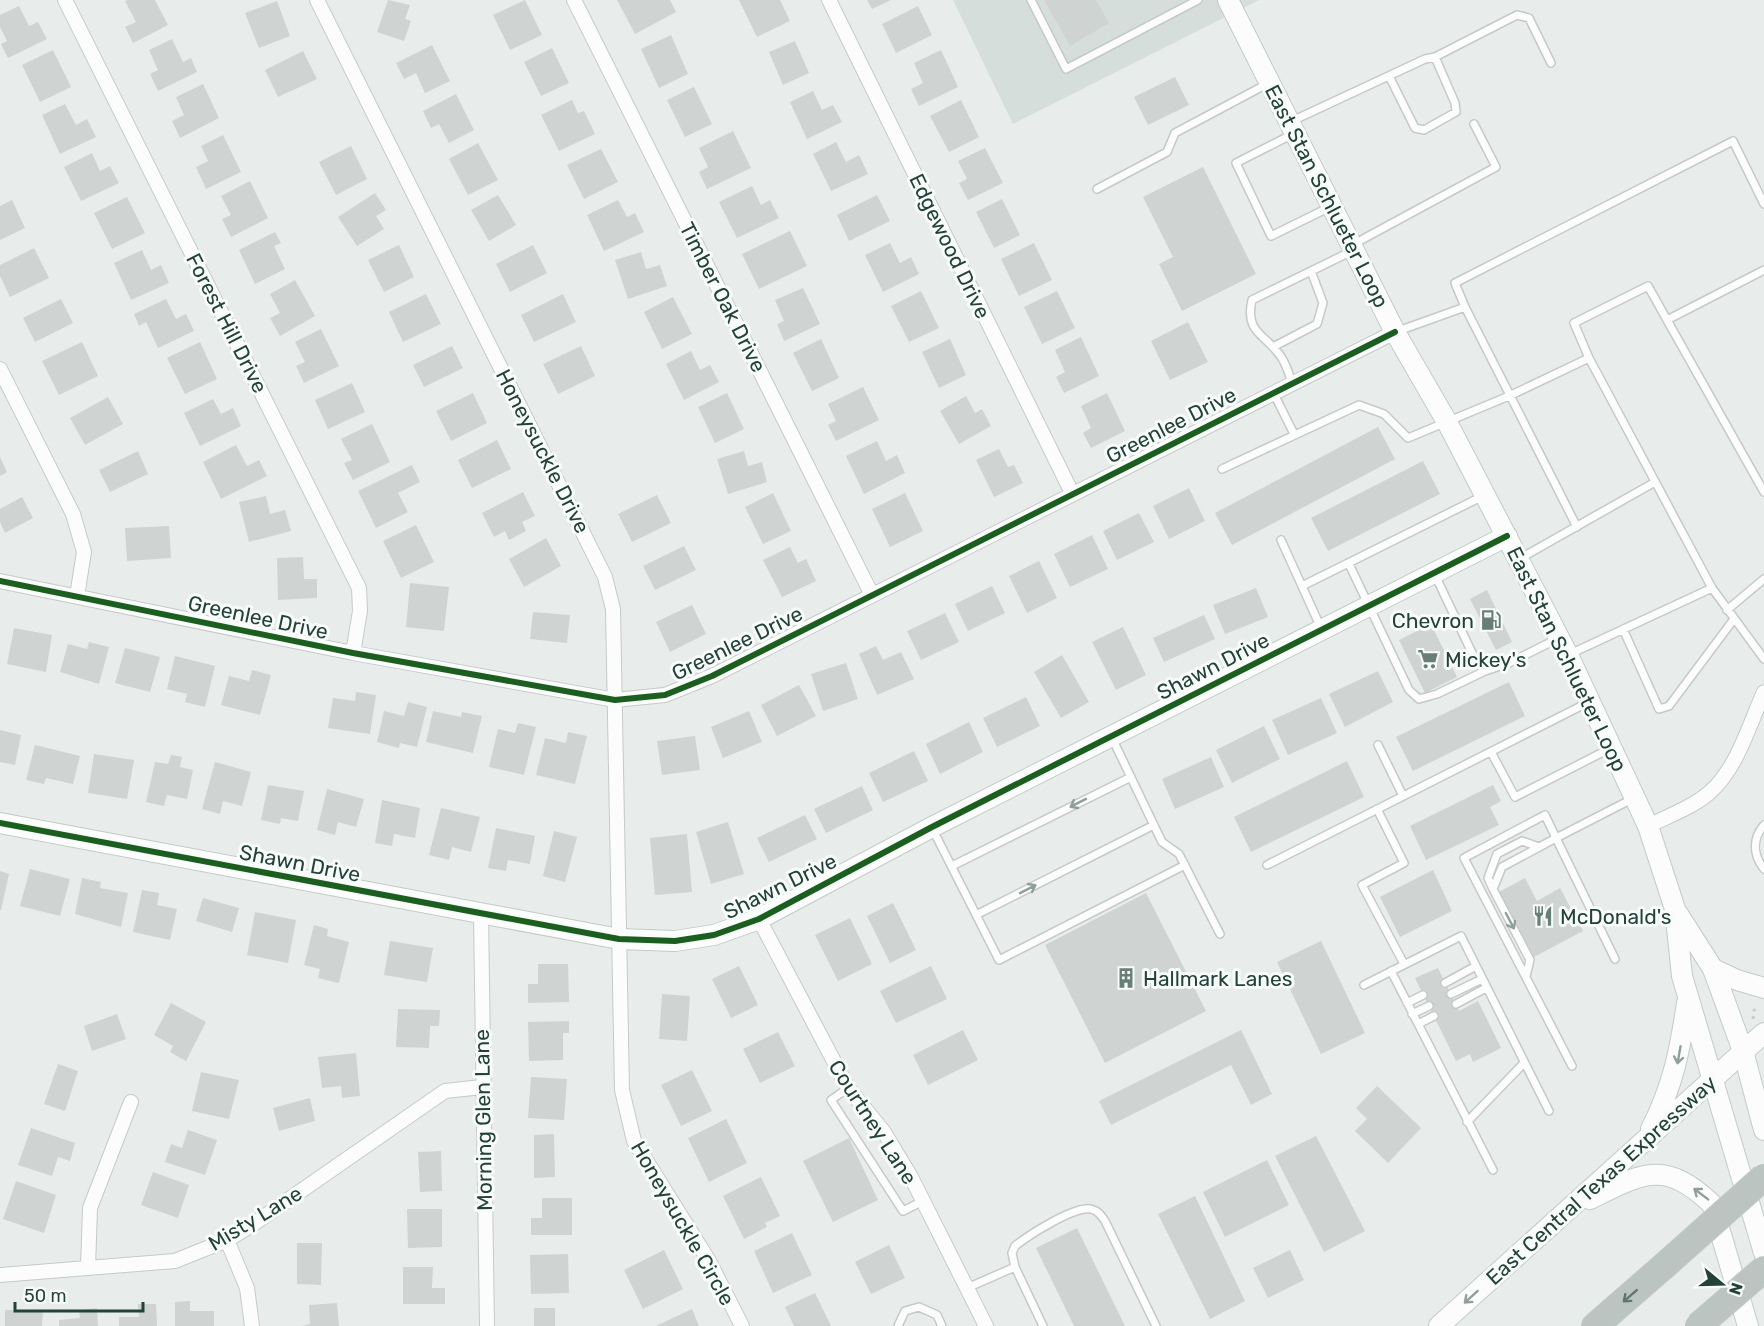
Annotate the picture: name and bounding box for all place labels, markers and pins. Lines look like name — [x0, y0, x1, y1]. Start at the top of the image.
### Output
place label: Chevron — [1392, 608, 1474, 633]
fuel station icon: Chevron — [1479, 608, 1503, 632]
supermarket icon: Mickey's — [1416, 647, 1440, 671]
place label: Mickey's — [1445, 647, 1526, 672]
restaurant icon: McDonald's — [1531, 904, 1555, 928]
place label: McDonald's — [1560, 904, 1672, 929]
building icon: Hallmark Lanes — [1114, 966, 1138, 990]
place label: Hallmark Lanes — [1143, 966, 1292, 991]

